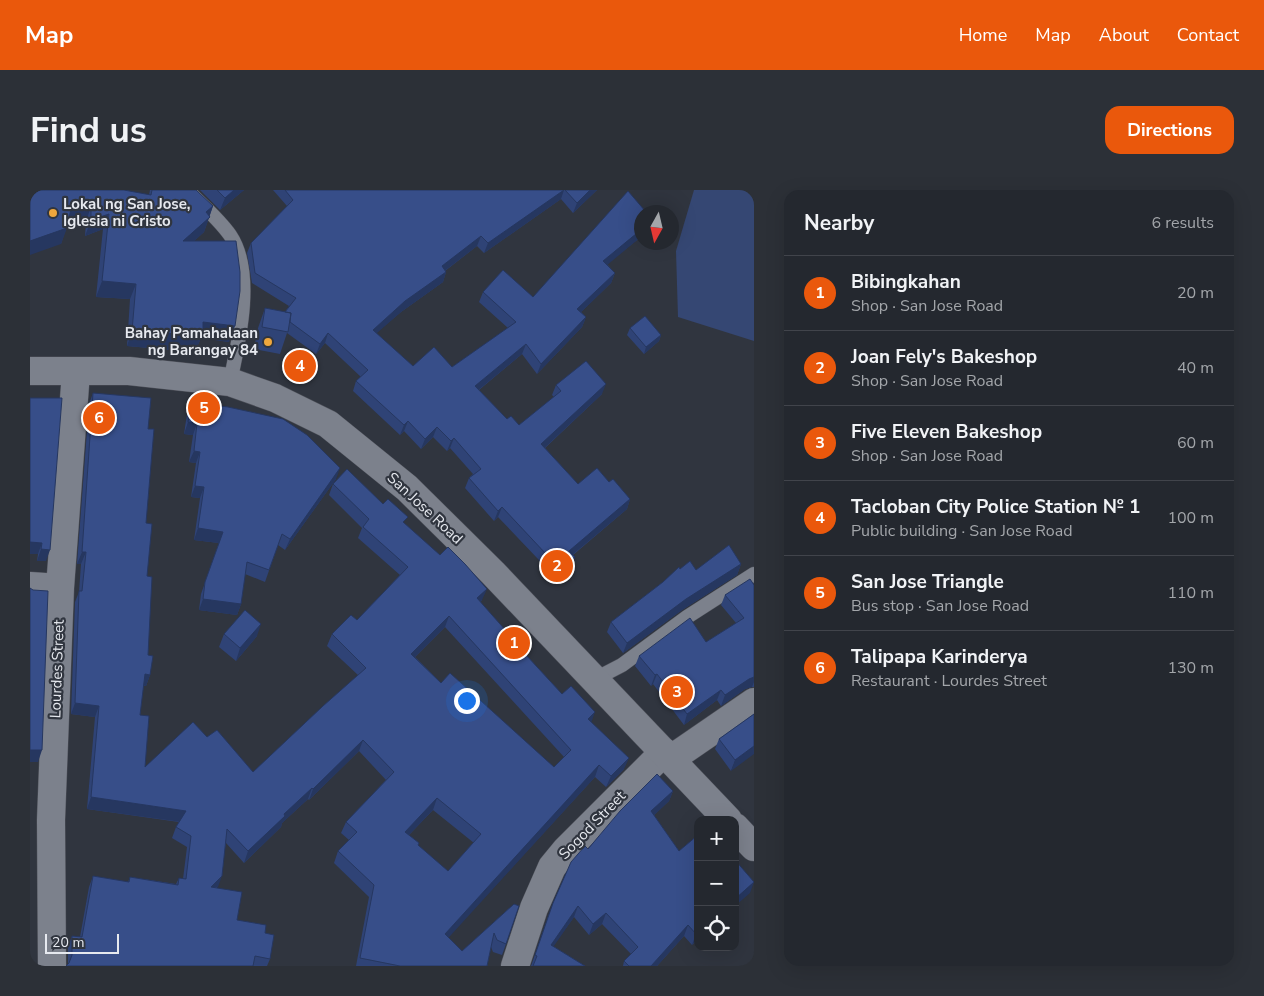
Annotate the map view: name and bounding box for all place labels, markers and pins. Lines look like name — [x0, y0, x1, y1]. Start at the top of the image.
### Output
place label: Lokal ng San Jose, Iglesia ni Cristo — [63, 194, 191, 231]
marker: Lokal ng San Jose, Iglesia ni Cristo — [47, 207, 59, 219]
place label: Bahay Pamahalaan ng Barangay 84 — [125, 323, 258, 360]
marker: Bahay Pamahalaan ng Barangay 84 — [262, 336, 274, 348]
pin: 4 — [284, 347, 316, 385]
pin: 5 — [188, 389, 220, 427]
pin: 6 — [83, 399, 115, 437]
pin: 2 — [541, 547, 573, 585]
pin: 1 — [498, 624, 530, 662]
pin: 3 — [661, 673, 693, 711]

